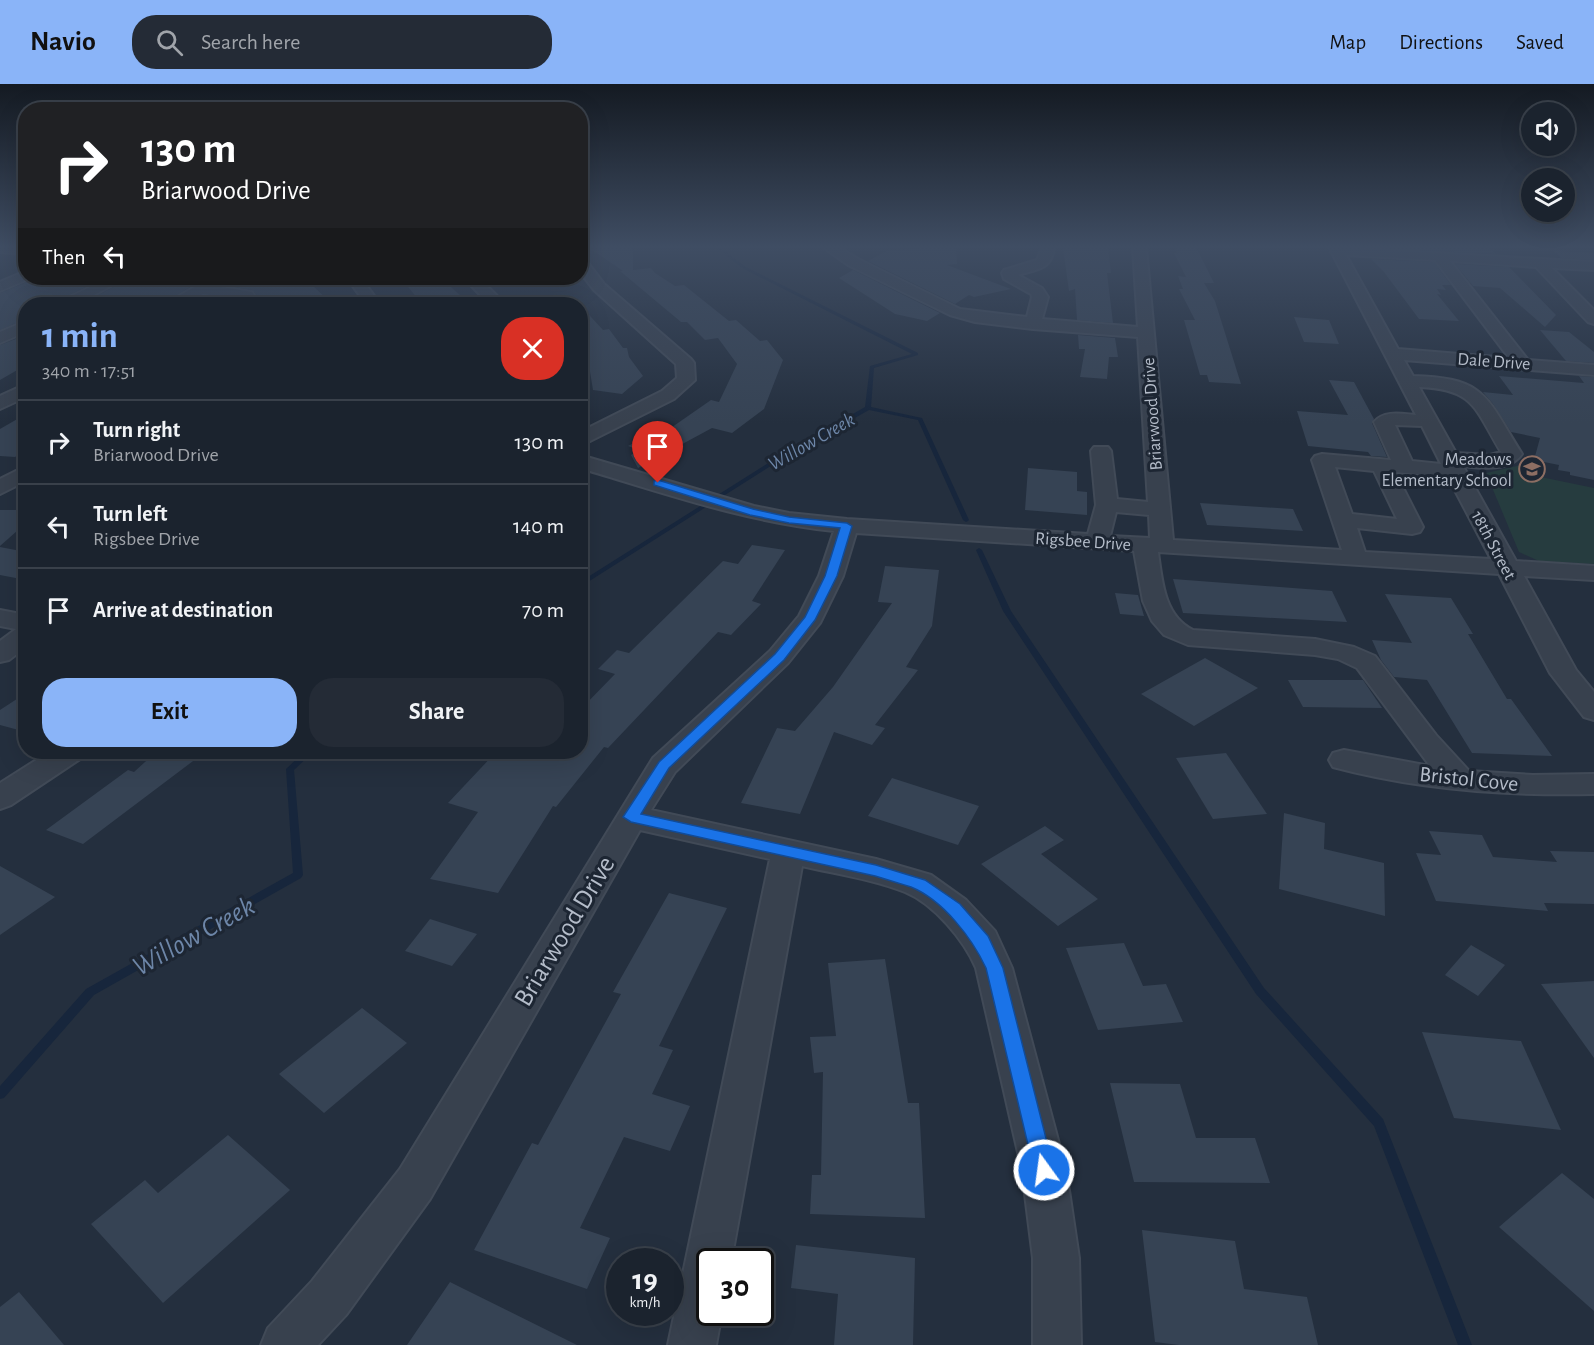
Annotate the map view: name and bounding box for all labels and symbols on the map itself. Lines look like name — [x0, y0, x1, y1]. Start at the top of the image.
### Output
street label: Dale Drive — [1457, 350, 1531, 374]
street label: Briarwood Drive — [1140, 357, 1166, 471]
water label: Willow Creek — [765, 409, 858, 475]
pin — [632, 421, 683, 483]
place label: Meadows Elementary School — [1382, 451, 1512, 490]
school or university icon: Meadows Elementary School — [1517, 454, 1547, 484]
street label: 18th Street — [1468, 508, 1519, 583]
street label: Rigsbee Drive — [1034, 530, 1131, 554]
street label: Bristol Cove — [1418, 763, 1519, 795]
street label: Briarwood Drive — [509, 852, 620, 1011]
water label: Willow Creek — [128, 892, 260, 982]
position arrow — [1012, 1138, 1076, 1202]
speed limit sign: 30 — [696, 1248, 774, 1326]

